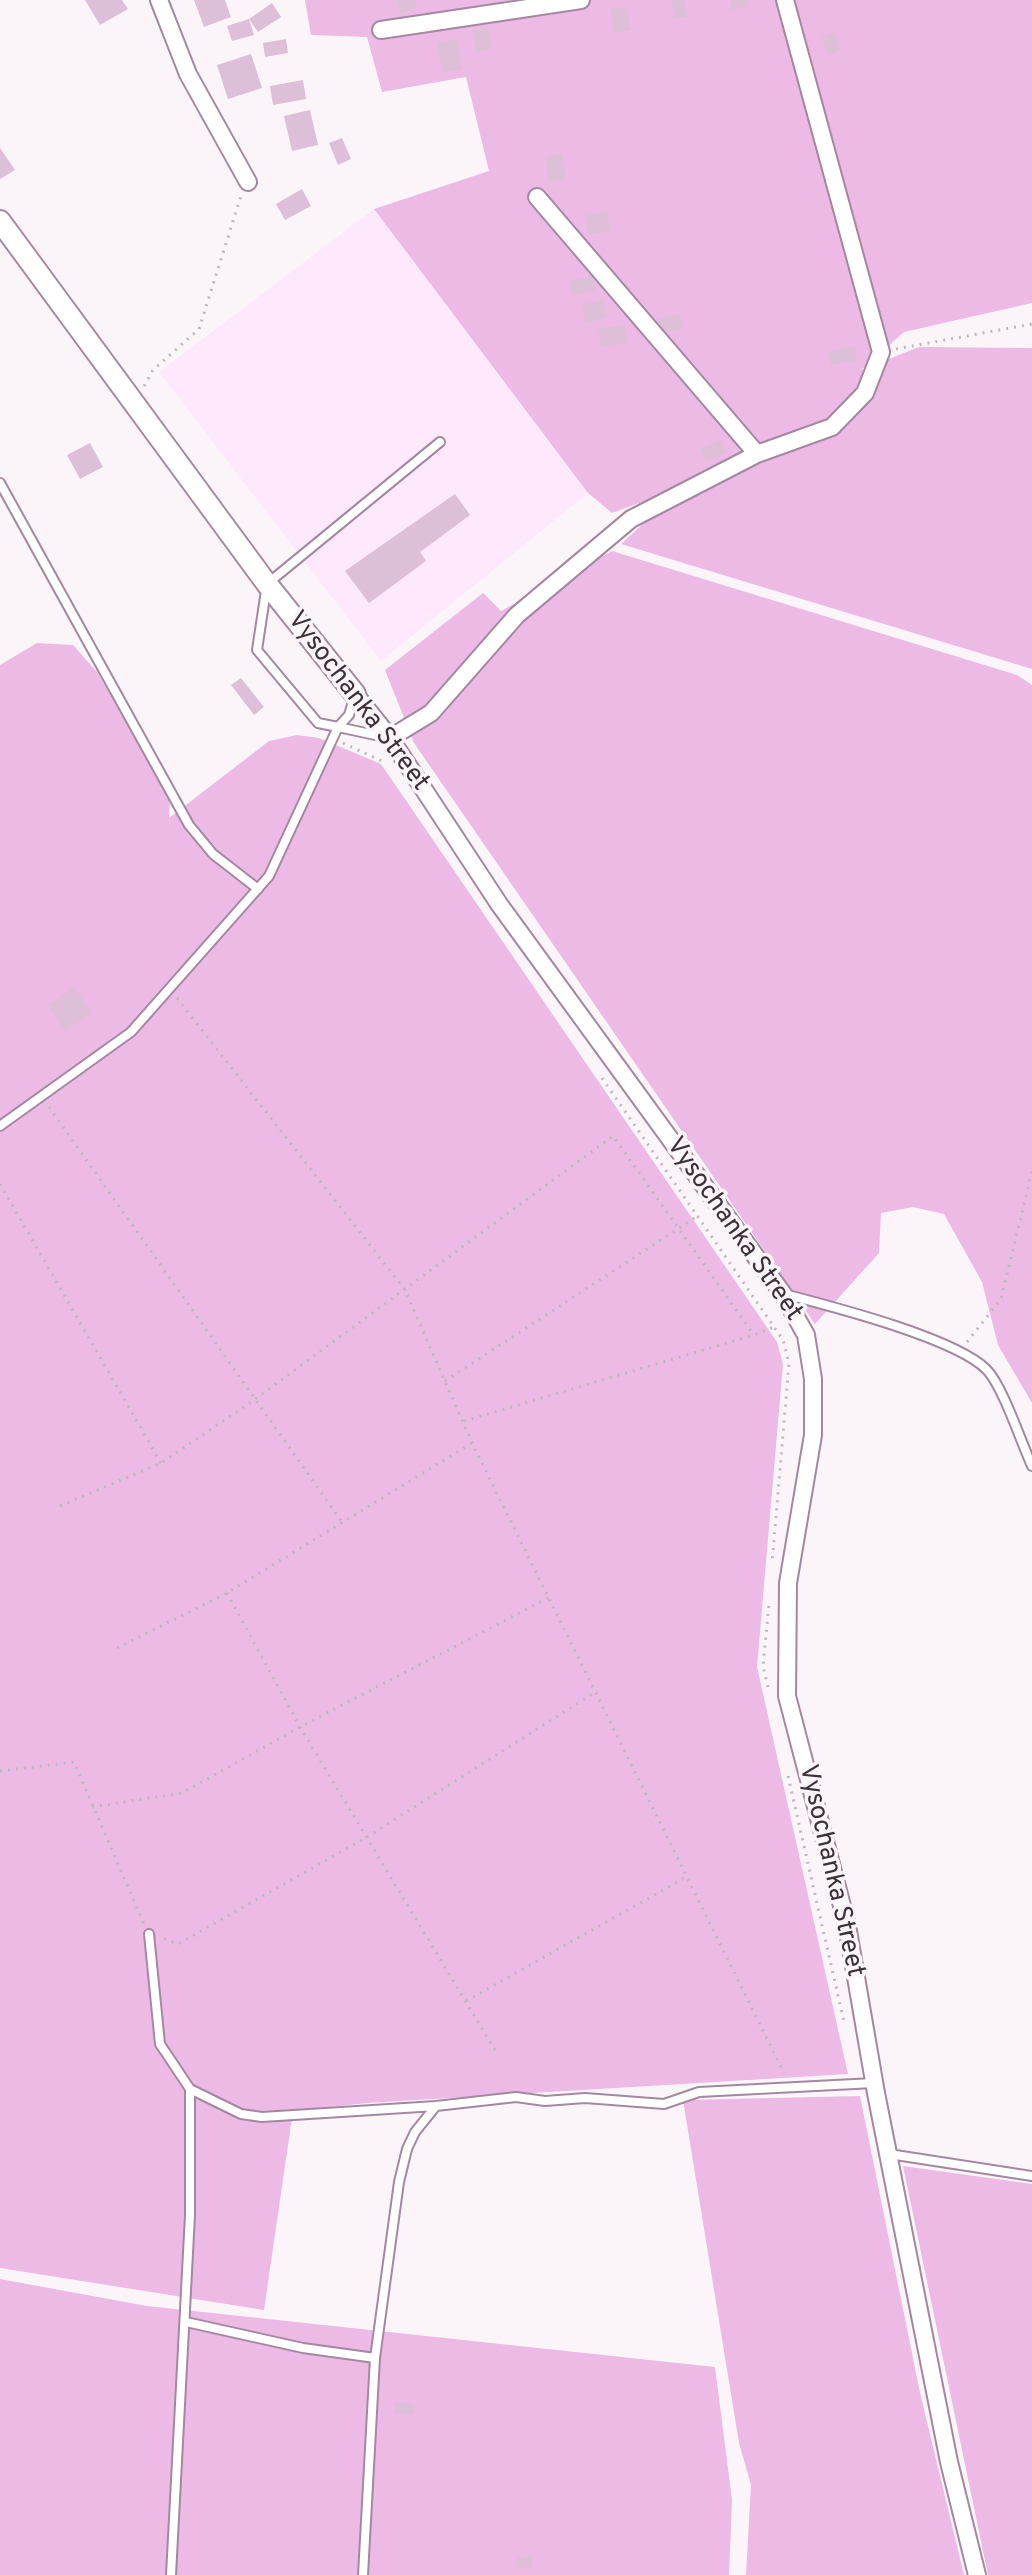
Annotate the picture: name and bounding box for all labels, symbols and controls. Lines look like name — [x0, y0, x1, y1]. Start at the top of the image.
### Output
street label: Vysochanka Street — [279, 606, 435, 798]
street label: Vysochanka Street — [658, 1132, 808, 1328]
street label: Vysochanka Street — [790, 1762, 870, 1980]

